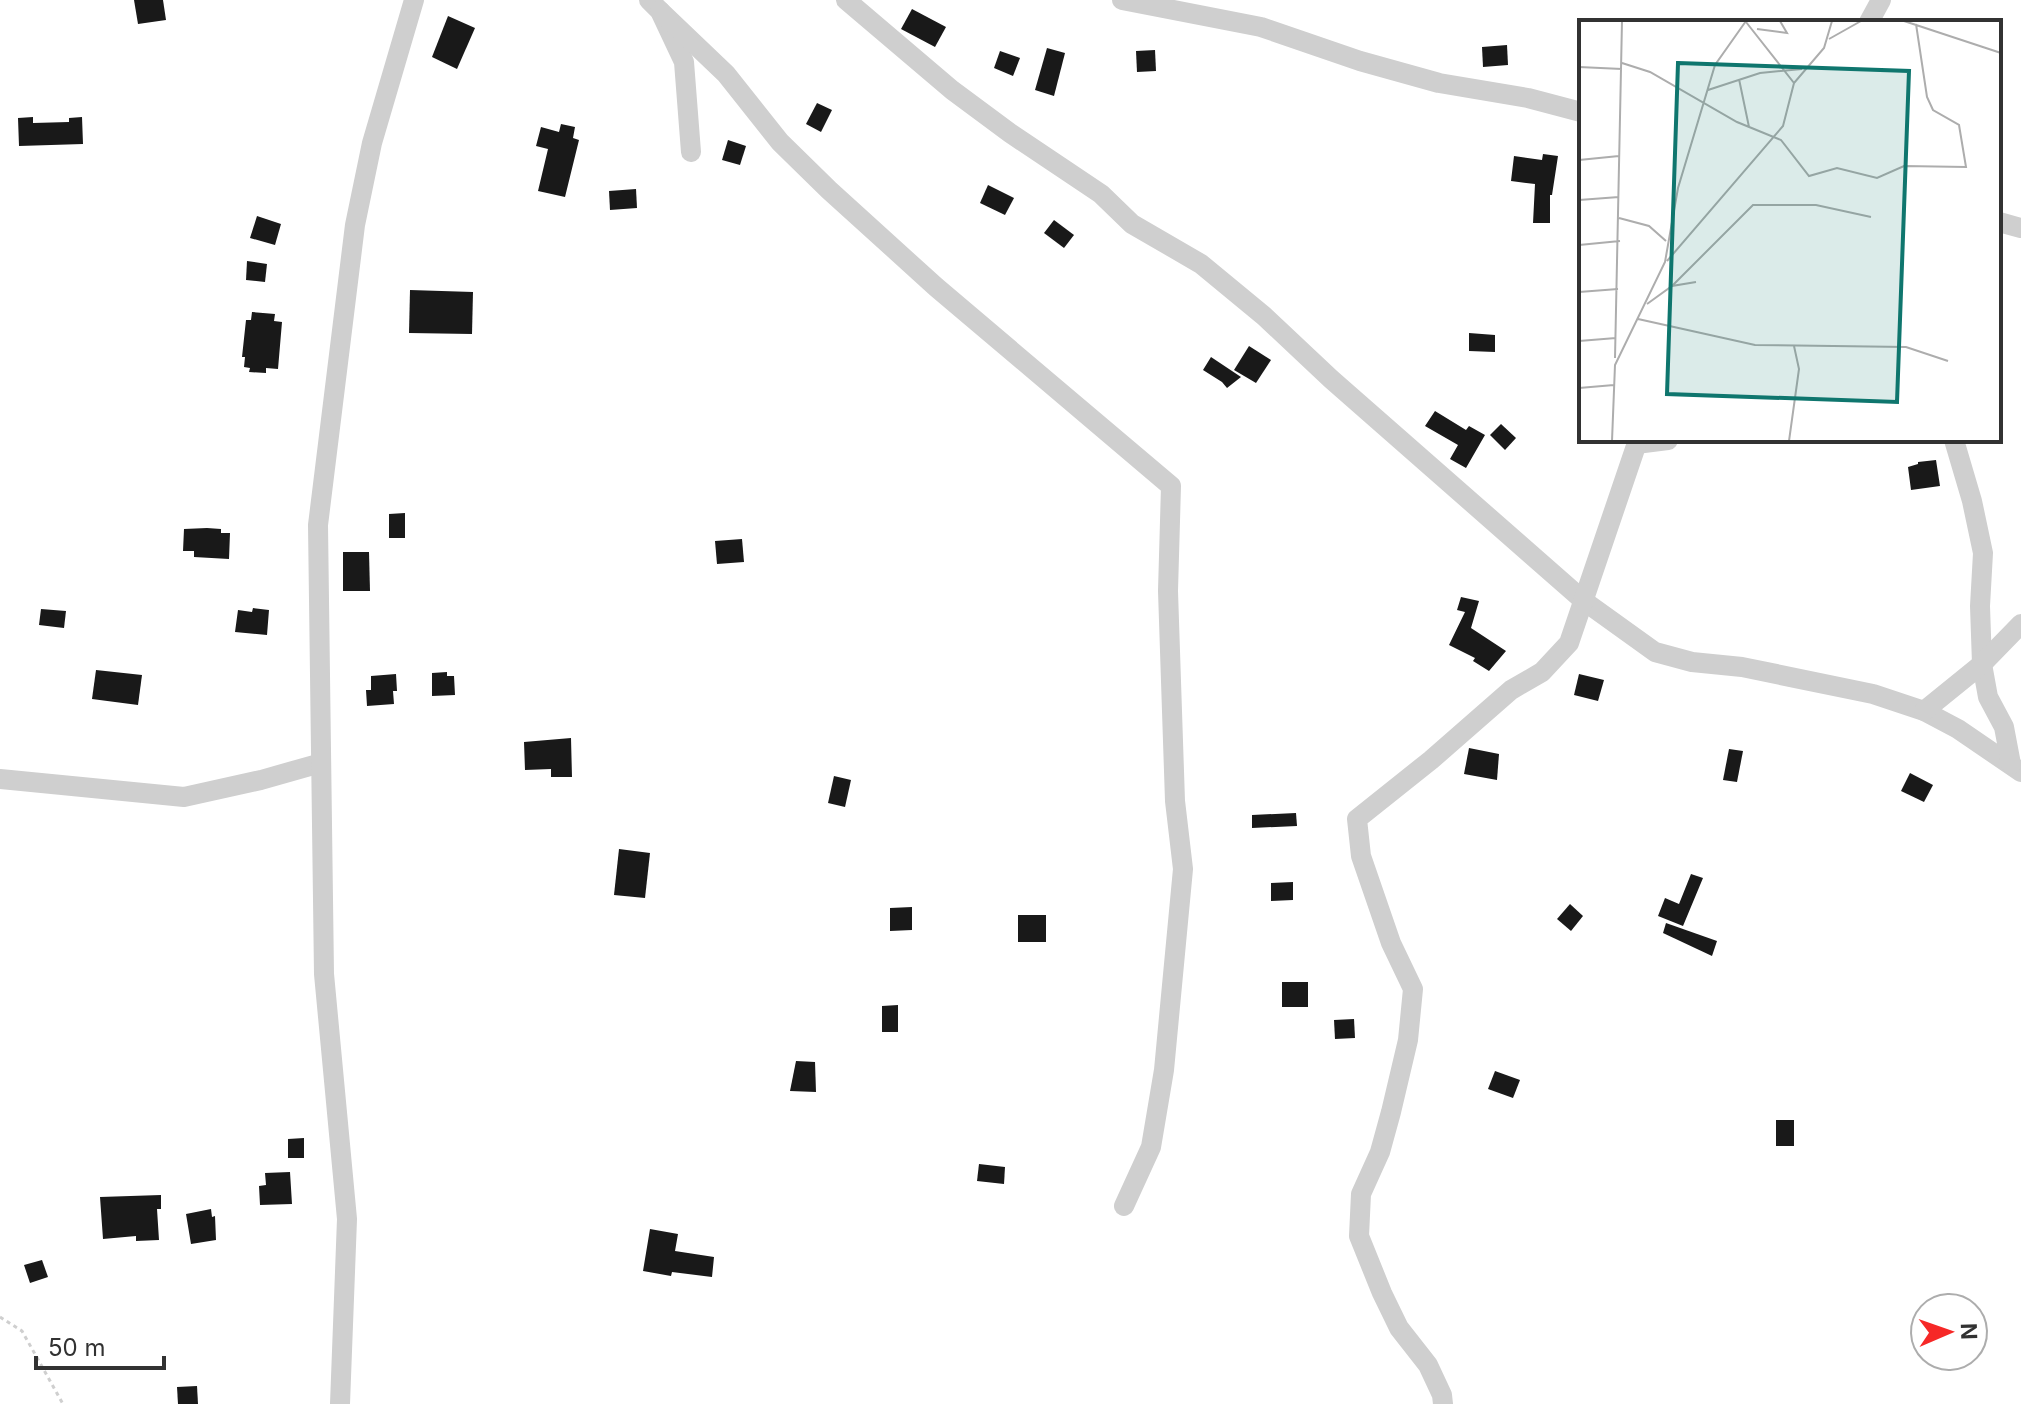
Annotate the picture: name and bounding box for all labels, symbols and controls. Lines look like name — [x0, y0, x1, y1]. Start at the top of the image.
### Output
inset map — [1579, 20, 2001, 442]
north arrow — [1909, 1292, 1989, 1372]
scale bar — [36, 1320, 164, 1370]
text: N — [1956, 1322, 1982, 1340]
text: 50 m — [48, 1333, 106, 1362]

